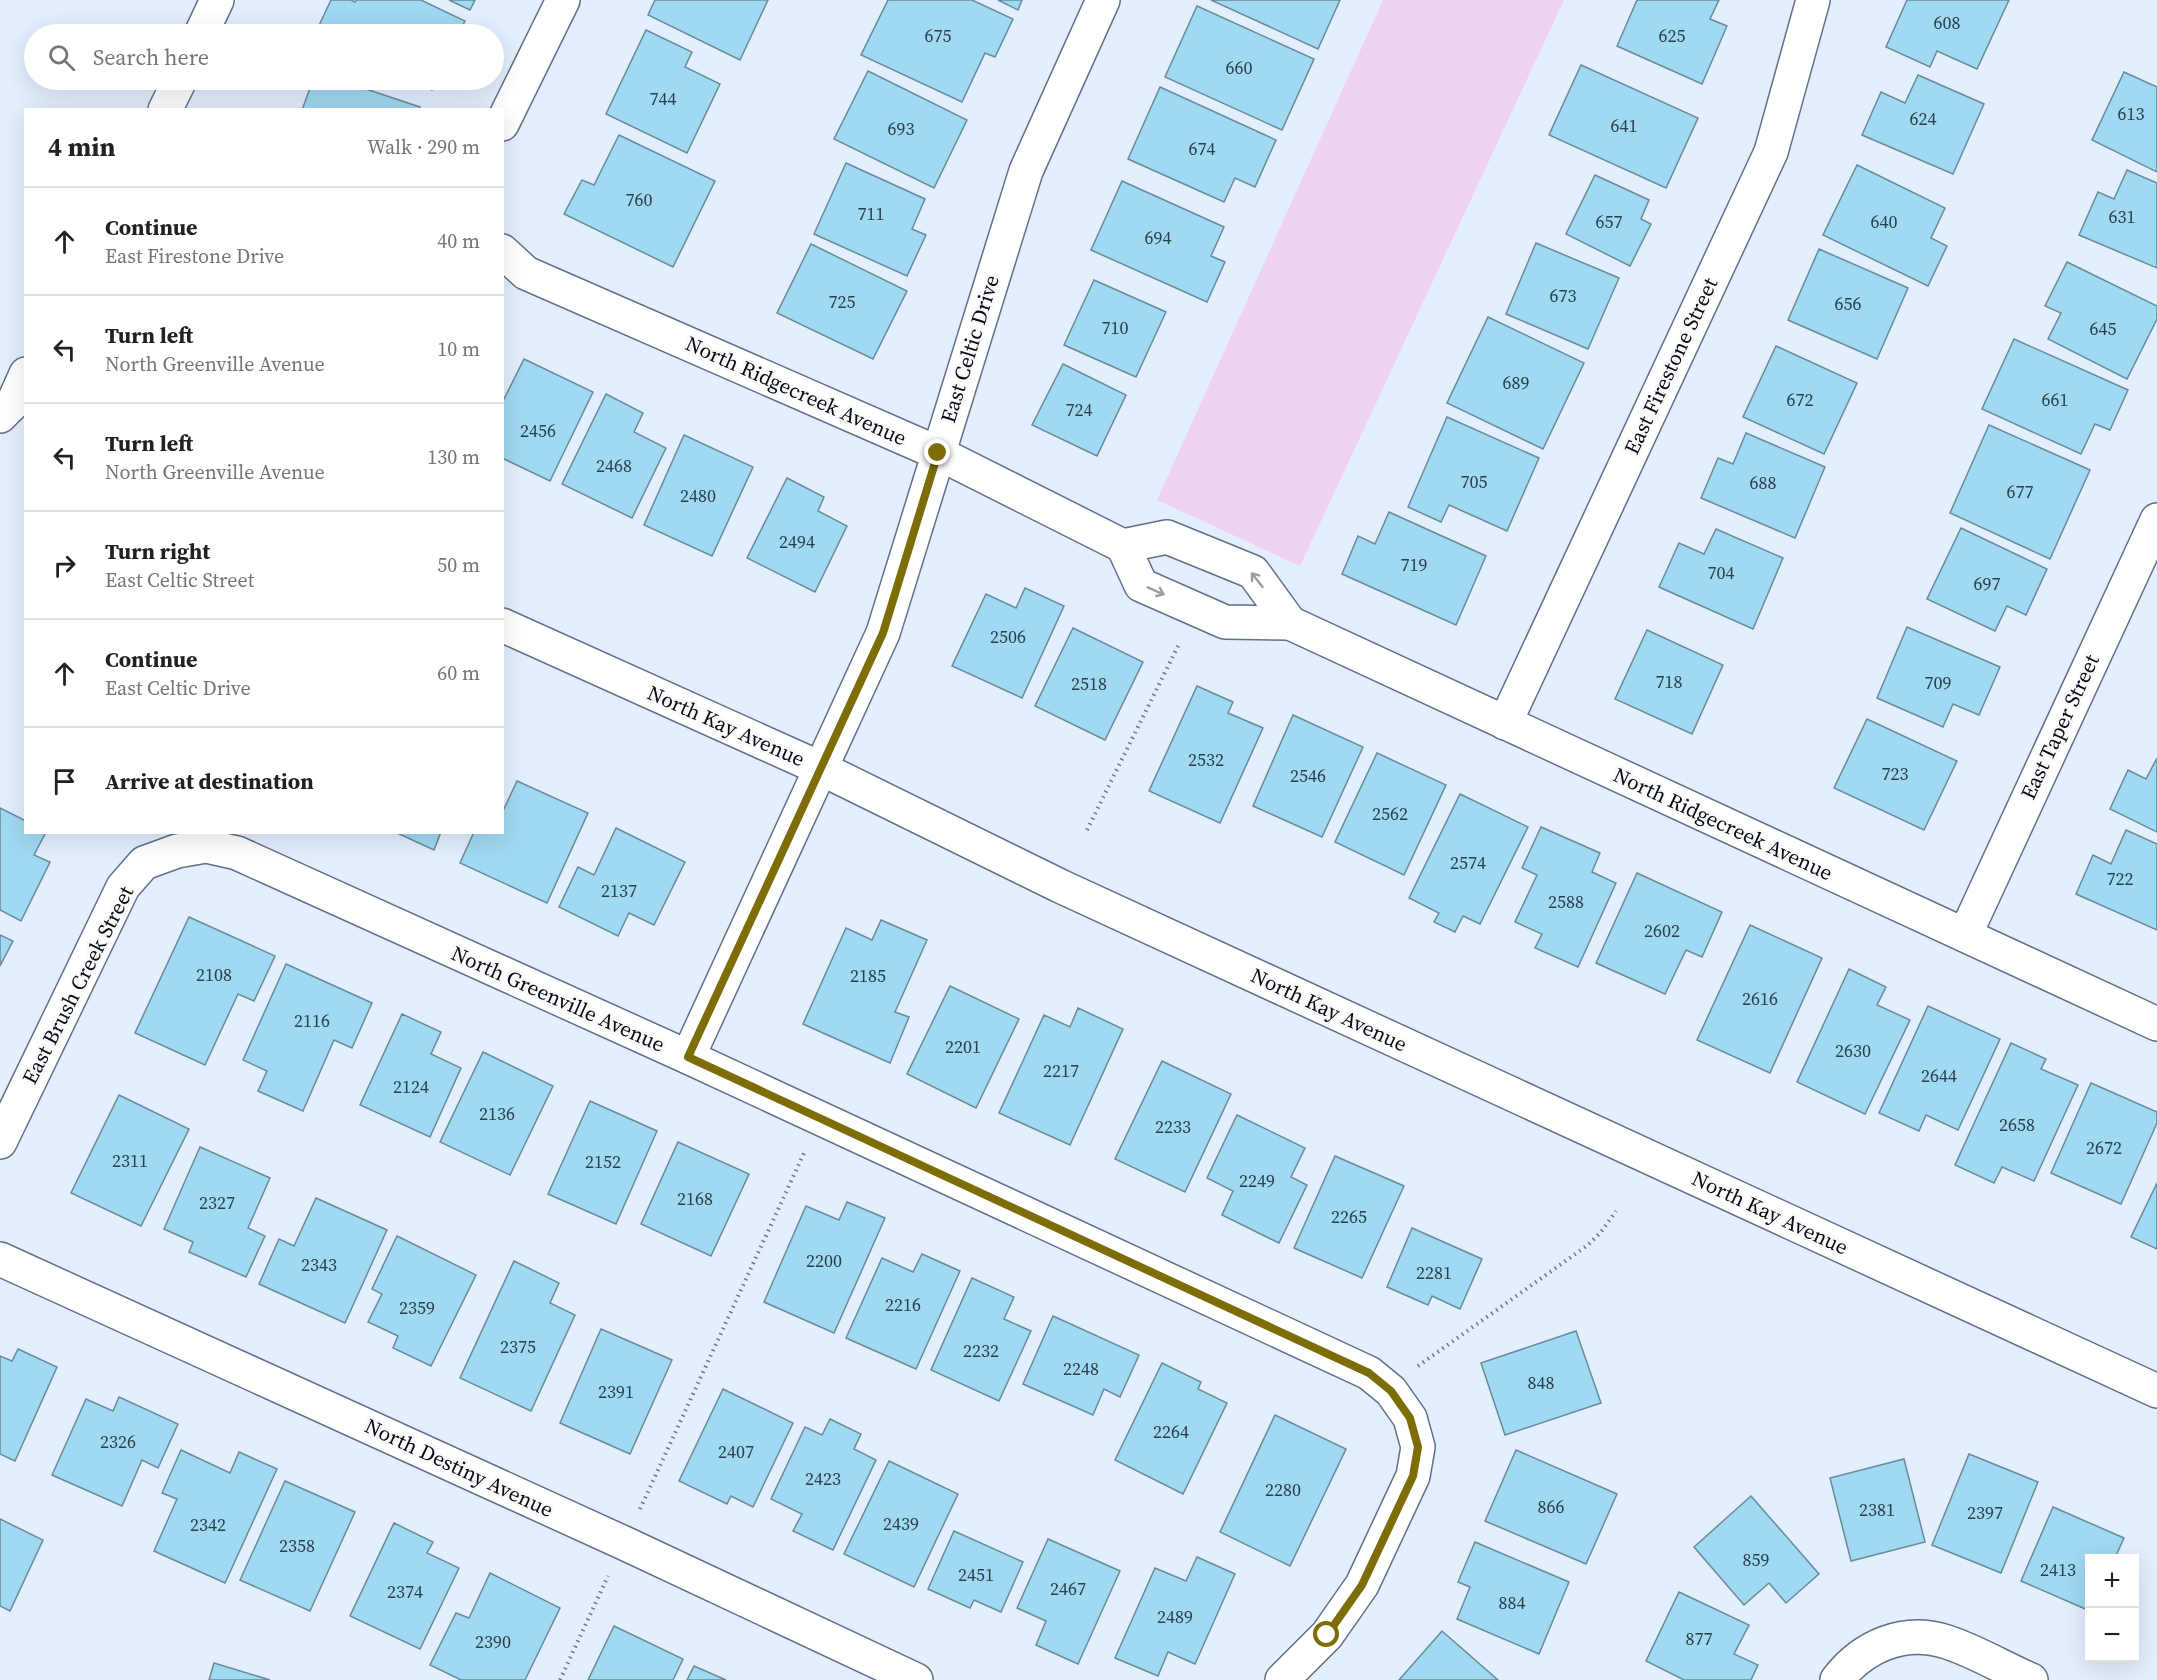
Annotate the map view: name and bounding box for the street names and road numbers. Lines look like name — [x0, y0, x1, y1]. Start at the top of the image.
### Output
street label: East Celtic Drive — [933, 271, 1006, 426]
street label: East Firestone Street — [1617, 273, 1724, 459]
street label: North Ridgecreek Avenue — [681, 329, 911, 452]
street label: East Taper Street — [2013, 649, 2106, 804]
street label: North Kay Avenue — [643, 678, 809, 773]
street label: North Ridgecreek Avenue — [1609, 760, 1838, 887]
street label: East Brush Creek Street — [15, 881, 140, 1089]
street label: North Greenville Avenue — [447, 938, 670, 1059]
street label: North Kay Avenue — [1246, 961, 1412, 1058]
street label: North Kay Avenue — [1687, 1164, 1853, 1261]
street label: North Destiny Avenue — [360, 1411, 558, 1524]

